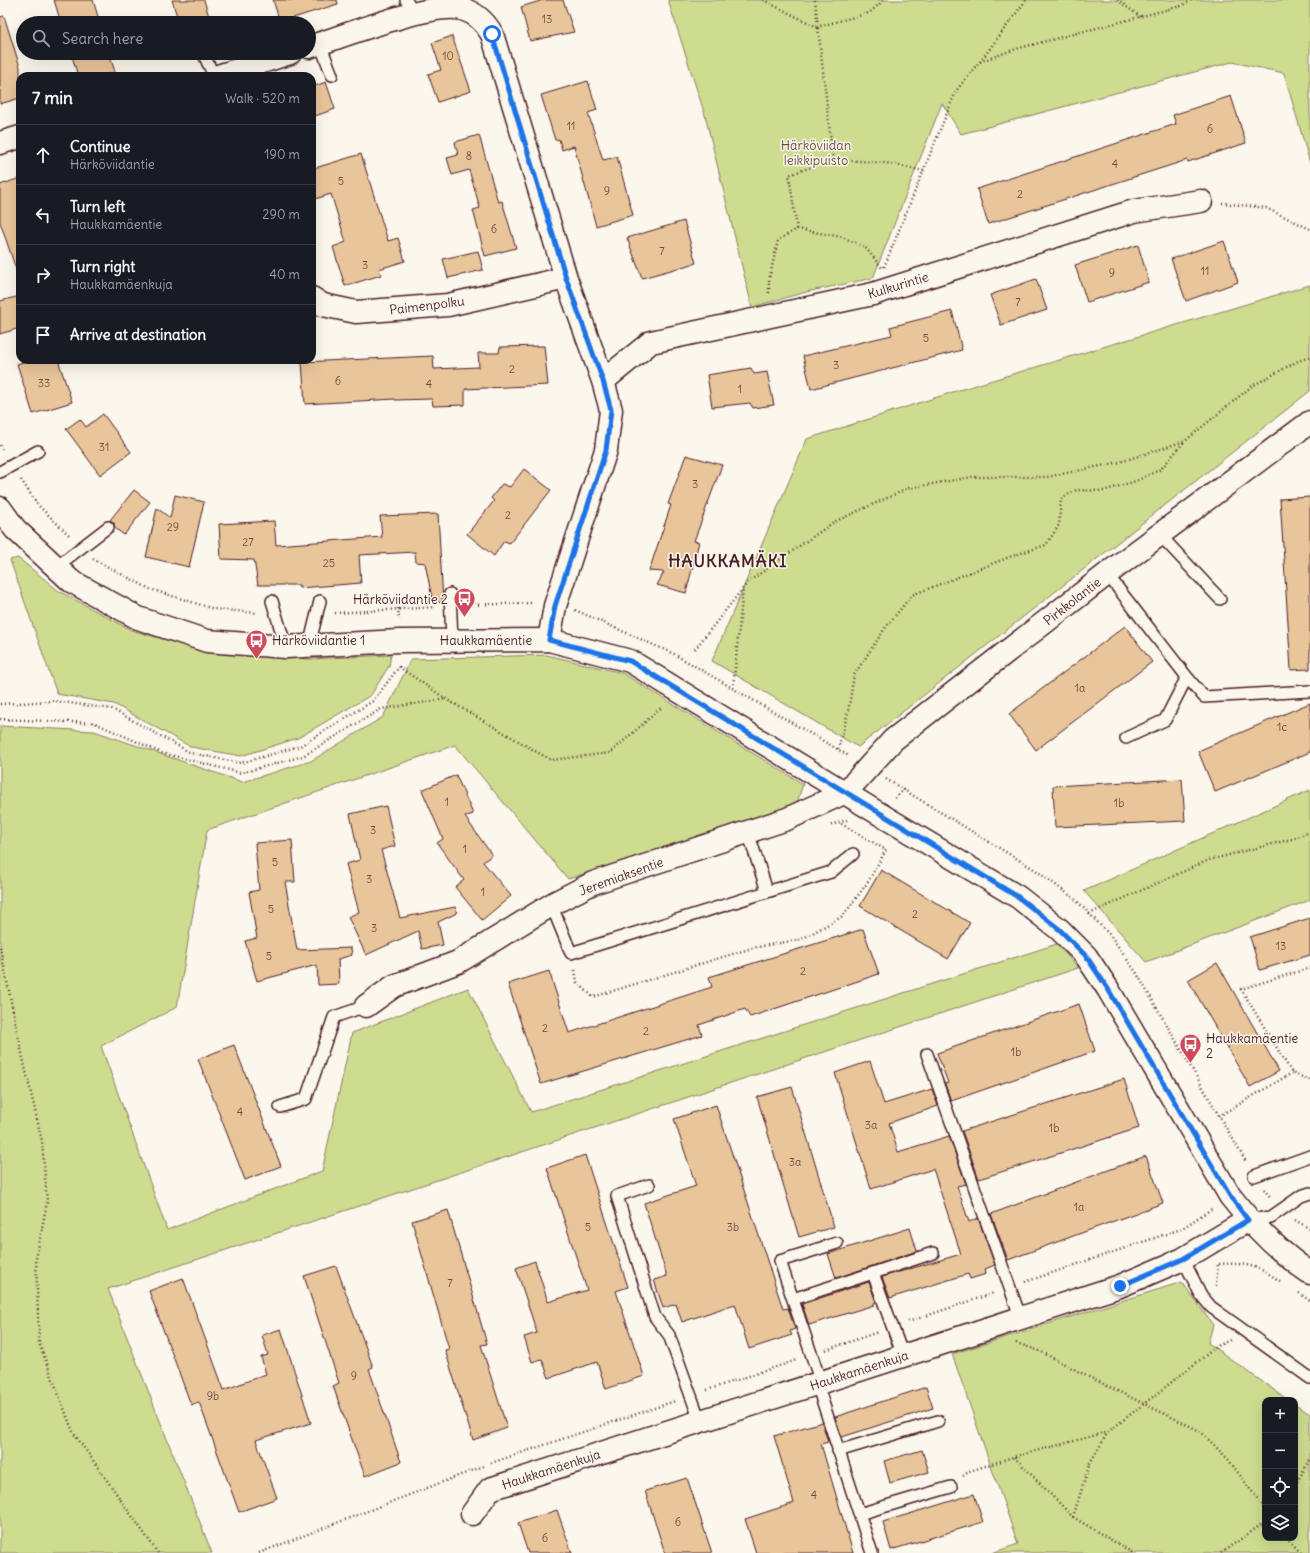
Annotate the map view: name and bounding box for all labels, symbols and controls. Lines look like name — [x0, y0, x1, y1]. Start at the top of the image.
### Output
house number: 13 — [542, 12, 552, 26]
search box — [16, 16, 316, 60]
route start — [483, 25, 501, 43]
icon: search — [30, 27, 52, 49]
text: Search here — [62, 29, 143, 48]
house number: 10 — [442, 49, 454, 63]
text: 7 min — [32, 87, 73, 109]
text: Walk · 520 m — [225, 90, 300, 107]
house number: 11 — [567, 119, 575, 133]
house number: 6 — [1207, 122, 1213, 136]
text: Continue — [70, 137, 131, 156]
park label: Härköviidan leikkipuisto — [781, 137, 852, 169]
icon: ahead — [32, 144, 54, 166]
text: 190 m — [264, 146, 300, 163]
house number: 8 — [466, 149, 472, 163]
text: Härköviidantie — [70, 156, 155, 173]
house number: 4 — [1112, 157, 1118, 171]
house number: 5 — [338, 174, 344, 188]
house number: 9 — [604, 184, 610, 198]
house number: 2 — [1017, 187, 1023, 201]
text: Turn left — [70, 197, 125, 216]
icon: left — [32, 204, 54, 226]
text: 290 m — [262, 206, 300, 223]
text: Haukkamäentie — [70, 216, 162, 233]
house number: 6 — [491, 222, 497, 236]
house number: 7 — [659, 244, 665, 258]
text: Turn right — [70, 257, 135, 276]
house number: 3 — [362, 258, 368, 272]
icon: right — [32, 264, 54, 286]
house number: 11 — [1201, 264, 1209, 278]
text: 40 m — [269, 266, 300, 283]
house number: 9 — [1109, 266, 1115, 280]
street label: Kulkurintie — [866, 268, 931, 303]
text: Haukkamäenkuja — [70, 276, 173, 293]
street label: Paimenpolku — [388, 292, 466, 319]
house number: 7 — [1015, 295, 1021, 309]
icon: arrive — [32, 324, 54, 346]
text: Arrive at destination — [70, 325, 206, 344]
house number: 5 — [923, 331, 929, 345]
house number: 3 — [833, 358, 839, 372]
house number: 2 — [509, 362, 515, 376]
house number: 6 — [335, 374, 341, 388]
house number: 33 — [38, 376, 50, 390]
house number: 4 — [426, 377, 432, 391]
house number: 1 — [738, 382, 742, 396]
house number: 31 — [99, 440, 109, 454]
house number: 3 — [692, 477, 698, 491]
house number: 2 — [505, 508, 511, 522]
house number: 29 — [167, 520, 179, 534]
house number: 27 — [242, 535, 254, 549]
district label: HAUKKAMÄKI — [668, 549, 788, 572]
house number: 25 — [323, 556, 335, 570]
street label: Pirkkolantie — [1040, 574, 1105, 629]
bus stop icon: Härköviidantie 2 — [451, 586, 477, 619]
place label: Härköviidantie 2 — [353, 591, 448, 608]
bus stop icon: Härköviidantie 1 — [243, 627, 269, 660]
place label: Härköviidantie 1 — [272, 632, 365, 649]
street label: Haukkamäentie — [440, 632, 532, 649]
house number: 1a — [1075, 681, 1085, 695]
house number: 1c — [1277, 720, 1287, 734]
house number: 1 — [445, 795, 449, 809]
house number: 1b — [1114, 796, 1124, 810]
house number: 3 — [370, 823, 376, 837]
house number: 1 — [463, 842, 467, 856]
street label: Jeremiaksentie — [577, 853, 666, 900]
house number: 5 — [272, 855, 278, 869]
house number: 3 — [366, 872, 372, 886]
house number: 1 — [481, 885, 485, 899]
house number: 5 — [268, 902, 274, 916]
house number: 2 — [912, 907, 918, 921]
house number: 3 — [371, 921, 377, 935]
house number: 13 — [1276, 939, 1286, 953]
house number: 5 — [266, 949, 272, 963]
house number: 2 — [800, 964, 806, 978]
house number: 2 — [542, 1021, 548, 1035]
house number: 2 — [643, 1024, 649, 1038]
place label: Haukkamäentie 2 — [1206, 1030, 1298, 1062]
bus stop icon: Haukkamäentie 2 — [1177, 1032, 1203, 1065]
house number: 1b — [1011, 1045, 1021, 1059]
house number: 4 — [237, 1105, 243, 1119]
house number: 3a — [865, 1118, 877, 1132]
house number: 1b — [1049, 1121, 1059, 1135]
house number: 3a — [789, 1155, 801, 1169]
house number: 1a — [1074, 1200, 1084, 1214]
house number: 5 — [585, 1220, 591, 1234]
house number: 3b — [727, 1220, 739, 1234]
house number: 7 — [447, 1276, 453, 1290]
route end — [1111, 1277, 1129, 1295]
street label: Haukkamäenkuja — [808, 1347, 911, 1394]
house number: 9 — [351, 1369, 357, 1383]
house number: 9b — [207, 1389, 219, 1403]
map controls — [1262, 1397, 1298, 1541]
button: + — [1262, 1397, 1298, 1433]
button: − — [1262, 1433, 1298, 1469]
street label: Haukkamäenkuja — [500, 1446, 603, 1493]
button: locate — [1262, 1469, 1298, 1505]
house number: 4 — [811, 1488, 817, 1502]
button: layers — [1262, 1505, 1298, 1541]
house number: 6 — [675, 1515, 681, 1529]
house number: 6 — [542, 1531, 548, 1545]

